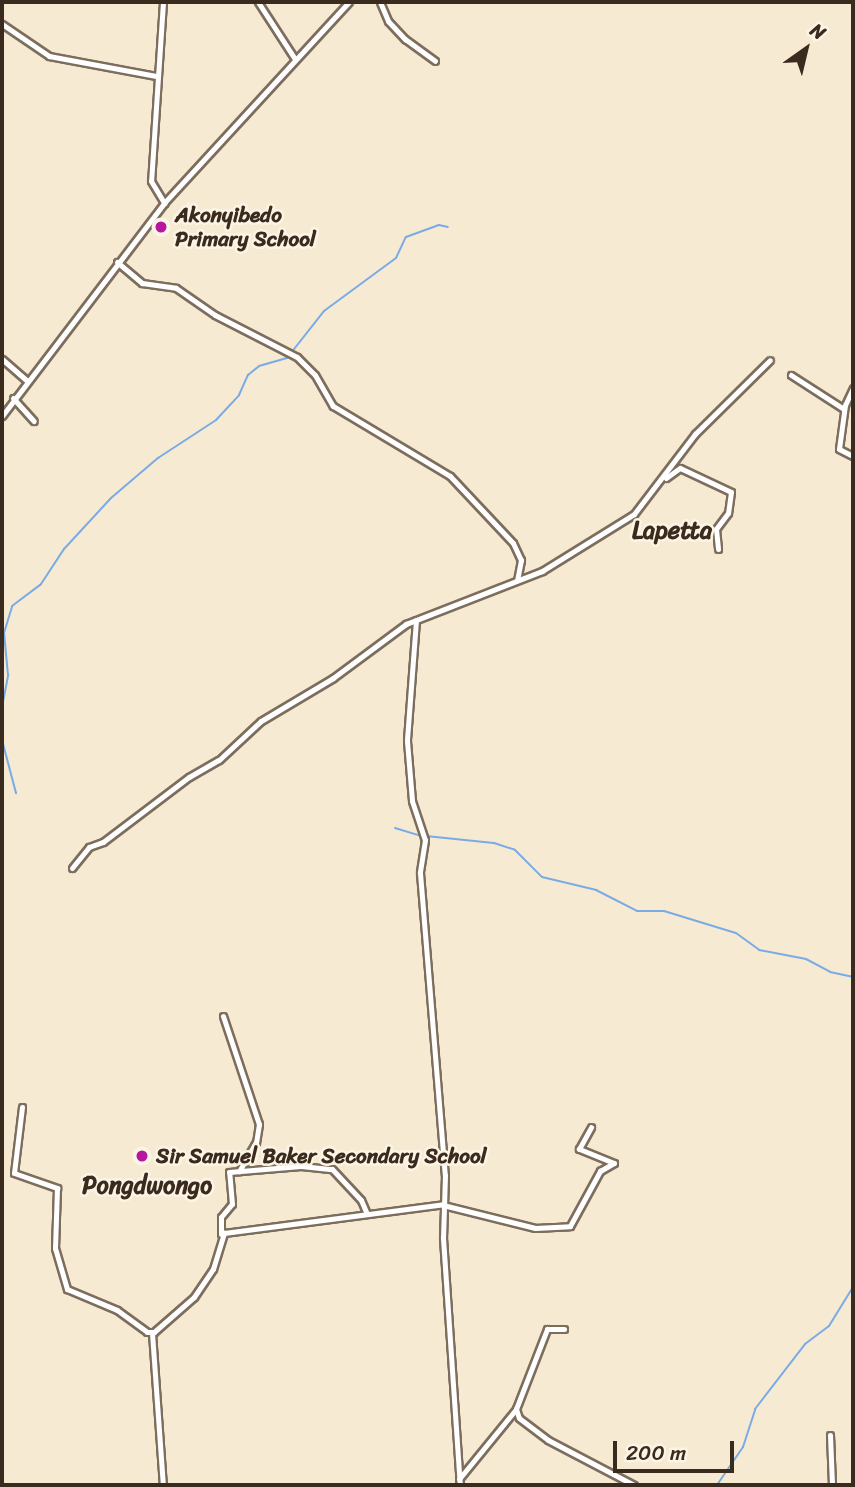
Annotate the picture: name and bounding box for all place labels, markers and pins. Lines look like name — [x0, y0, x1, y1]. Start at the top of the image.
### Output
place label: Akonyibedo Primary School — [175, 202, 316, 252]
marker: Akonyibedo Primary School — [153, 219, 169, 235]
place label: Sir Samuel Baker Secondary School — [156, 1143, 487, 1169]
marker: Sir Samuel Baker Secondary School — [134, 1148, 150, 1164]

